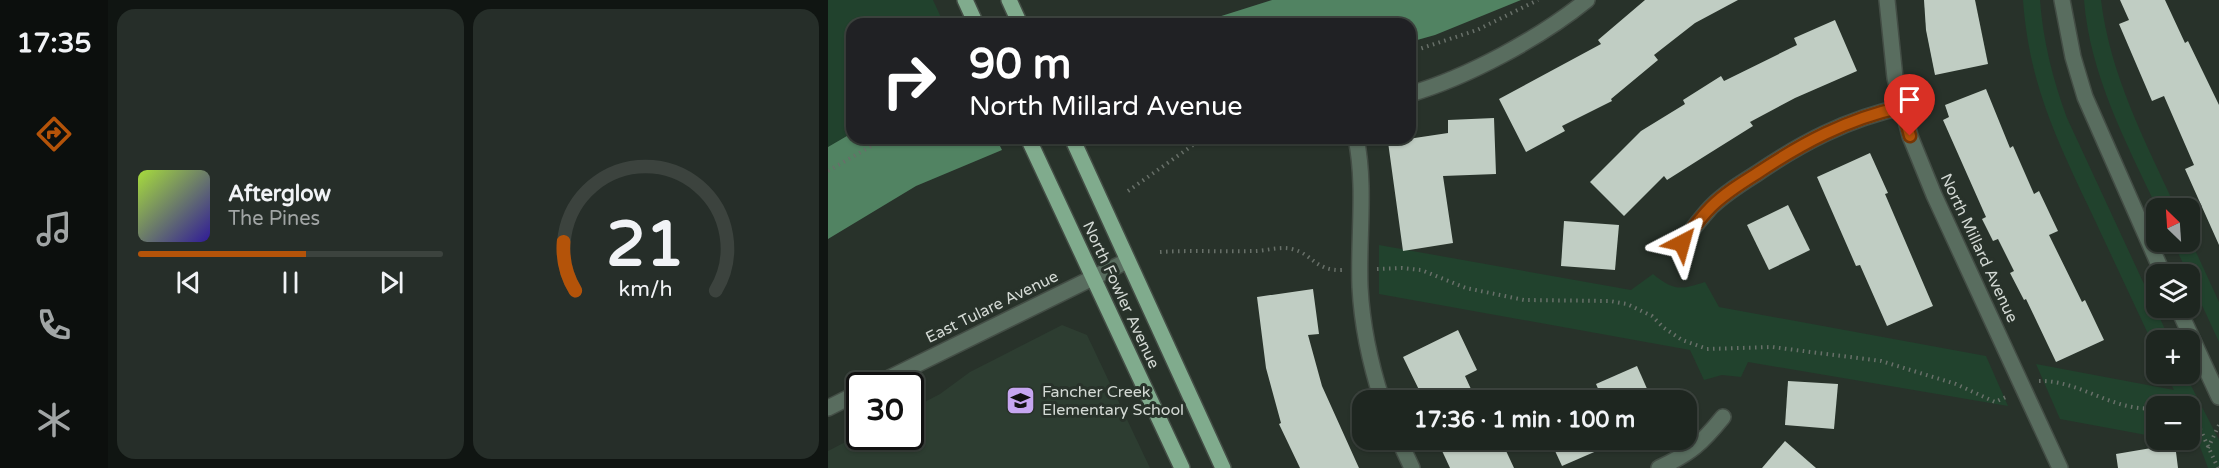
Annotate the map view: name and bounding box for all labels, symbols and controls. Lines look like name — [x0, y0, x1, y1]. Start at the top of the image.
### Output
text: 17:35 — [17, 27, 91, 60]
text: 90 m — [969, 39, 1071, 90]
icon: right — [870, 42, 948, 120]
pin — [1884, 74, 1935, 136]
icon: arrive — [1893, 83, 1926, 116]
text: North Millard Avenue — [969, 90, 1243, 123]
icon: directions — [33, 113, 75, 155]
street label: North Millard Avenue — [1936, 170, 2022, 326]
text: Afterglow — [228, 181, 331, 207]
north arrow — [2146, 198, 2200, 252]
map controls — [2146, 198, 2200, 450]
text: The Pines — [228, 207, 320, 231]
icon: music — [33, 208, 75, 250]
text: 21 — [607, 208, 685, 283]
position arrow — [1650, 211, 1714, 275]
street label: North Fowler Avenue — [1078, 218, 1164, 372]
button: layers — [2146, 264, 2200, 318]
icon: previous — [172, 266, 205, 299]
icon: pause — [274, 266, 307, 299]
icon: next — [375, 266, 408, 299]
street label: East Tulare Avenue — [923, 266, 1061, 348]
text: km/h — [619, 276, 673, 302]
icon: phone — [33, 304, 75, 346]
button: + — [2146, 330, 2200, 384]
speed limit sign: 30 — [846, 372, 924, 450]
place label: Fancher Creek Elementary School — [1042, 382, 1184, 420]
school or university icon: Fancher Creek Elementary School — [1005, 385, 1037, 417]
button: − — [2146, 396, 2200, 450]
icon: climate — [33, 399, 75, 441]
text: 17:36 · 1 min · 100 m — [1414, 407, 1635, 433]

